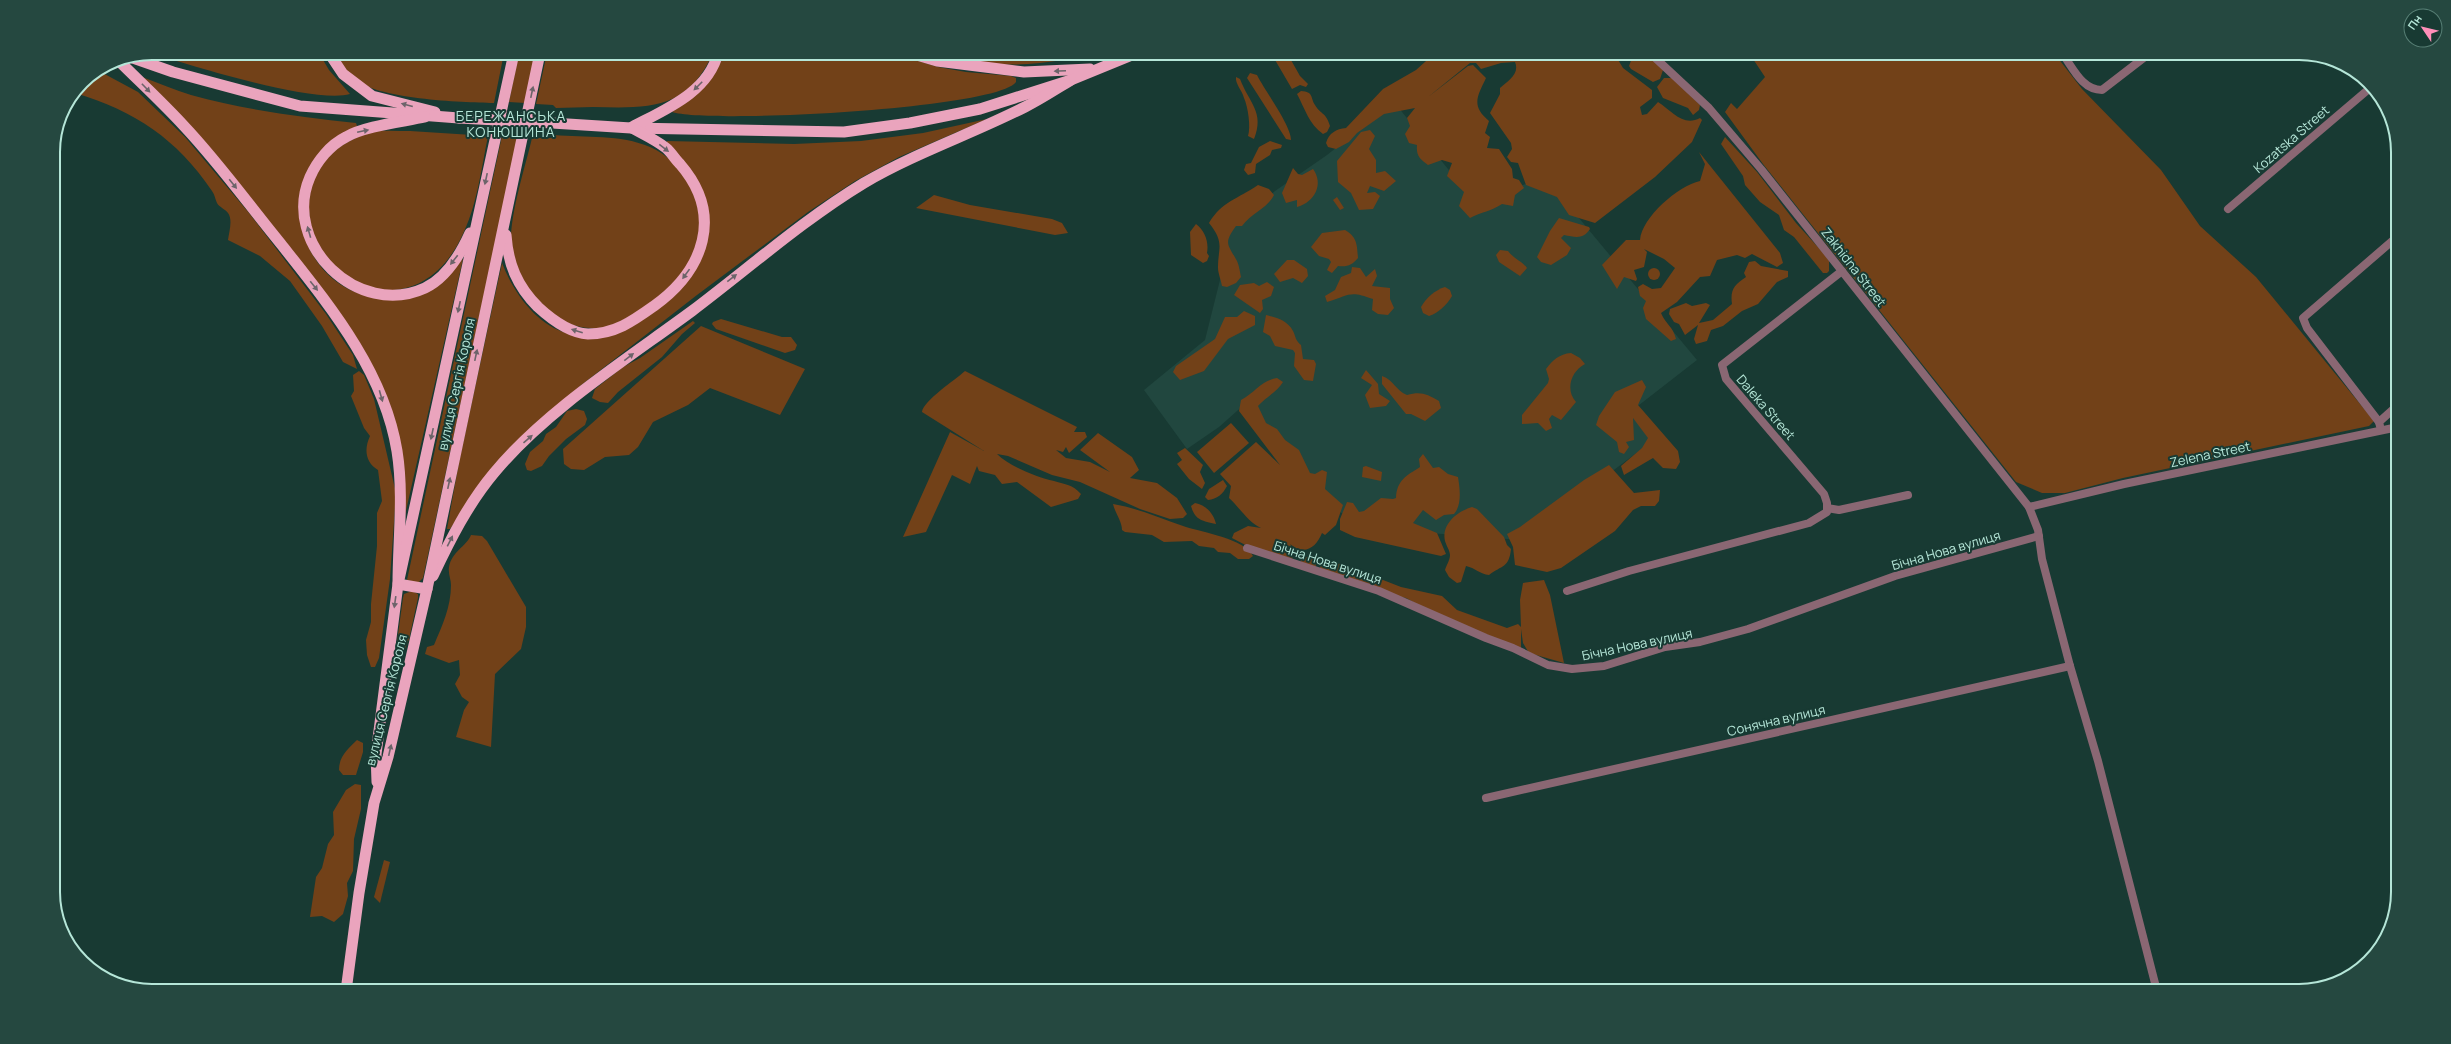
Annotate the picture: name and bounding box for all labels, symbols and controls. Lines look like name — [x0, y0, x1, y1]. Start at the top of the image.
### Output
north arrow — [2403, 8, 2443, 48]
text: Пн — [2404, 11, 2425, 32]
one-way arrow — [1054, 67, 1066, 74]
one-way arrow — [693, 81, 703, 91]
one-way arrow — [141, 83, 151, 93]
one-way arrow — [529, 86, 535, 98]
street label: Kozatska Street — [2249, 101, 2333, 177]
one-way arrow — [401, 102, 413, 108]
district label: БЕРЕЖАНСЬКА КОНЮШИНА — [456, 106, 566, 141]
one-way arrow — [357, 127, 369, 133]
one-way arrow — [659, 144, 670, 153]
one-way arrow — [483, 173, 489, 186]
one-way arrow — [228, 179, 237, 189]
street label: Zakhidna Street — [1817, 224, 1891, 310]
one-way arrow — [306, 226, 312, 238]
one-way arrow — [449, 255, 458, 266]
one-way arrow — [682, 269, 690, 280]
one-way arrow — [727, 274, 738, 283]
one-way arrow — [309, 280, 318, 291]
one-way arrow — [456, 300, 462, 313]
street label: вулиця Сергія Короля — [433, 316, 479, 452]
one-way arrow — [571, 328, 583, 334]
one-way arrow — [474, 349, 480, 362]
one-way arrow — [623, 352, 634, 361]
street label: Daleka Street — [1733, 371, 1799, 443]
one-way arrow — [378, 391, 384, 403]
one-way arrow — [428, 428, 434, 440]
one-way arrow — [523, 434, 533, 443]
street label: Zelena Street — [2168, 437, 2252, 471]
one-way arrow — [446, 476, 452, 489]
street label: Бічна Нова вулиця — [1889, 526, 2003, 574]
one-way arrow — [447, 536, 453, 547]
street label: Бічна Нова вулиця — [1272, 536, 1384, 588]
one-way arrow — [392, 596, 398, 608]
street label: Бічна Нова вулиця — [1580, 624, 1694, 664]
street label: вулиця Сергія Короля — [361, 632, 411, 768]
street label: Сонячна вулиця — [1725, 700, 1827, 740]
one-way arrow — [387, 743, 393, 755]

